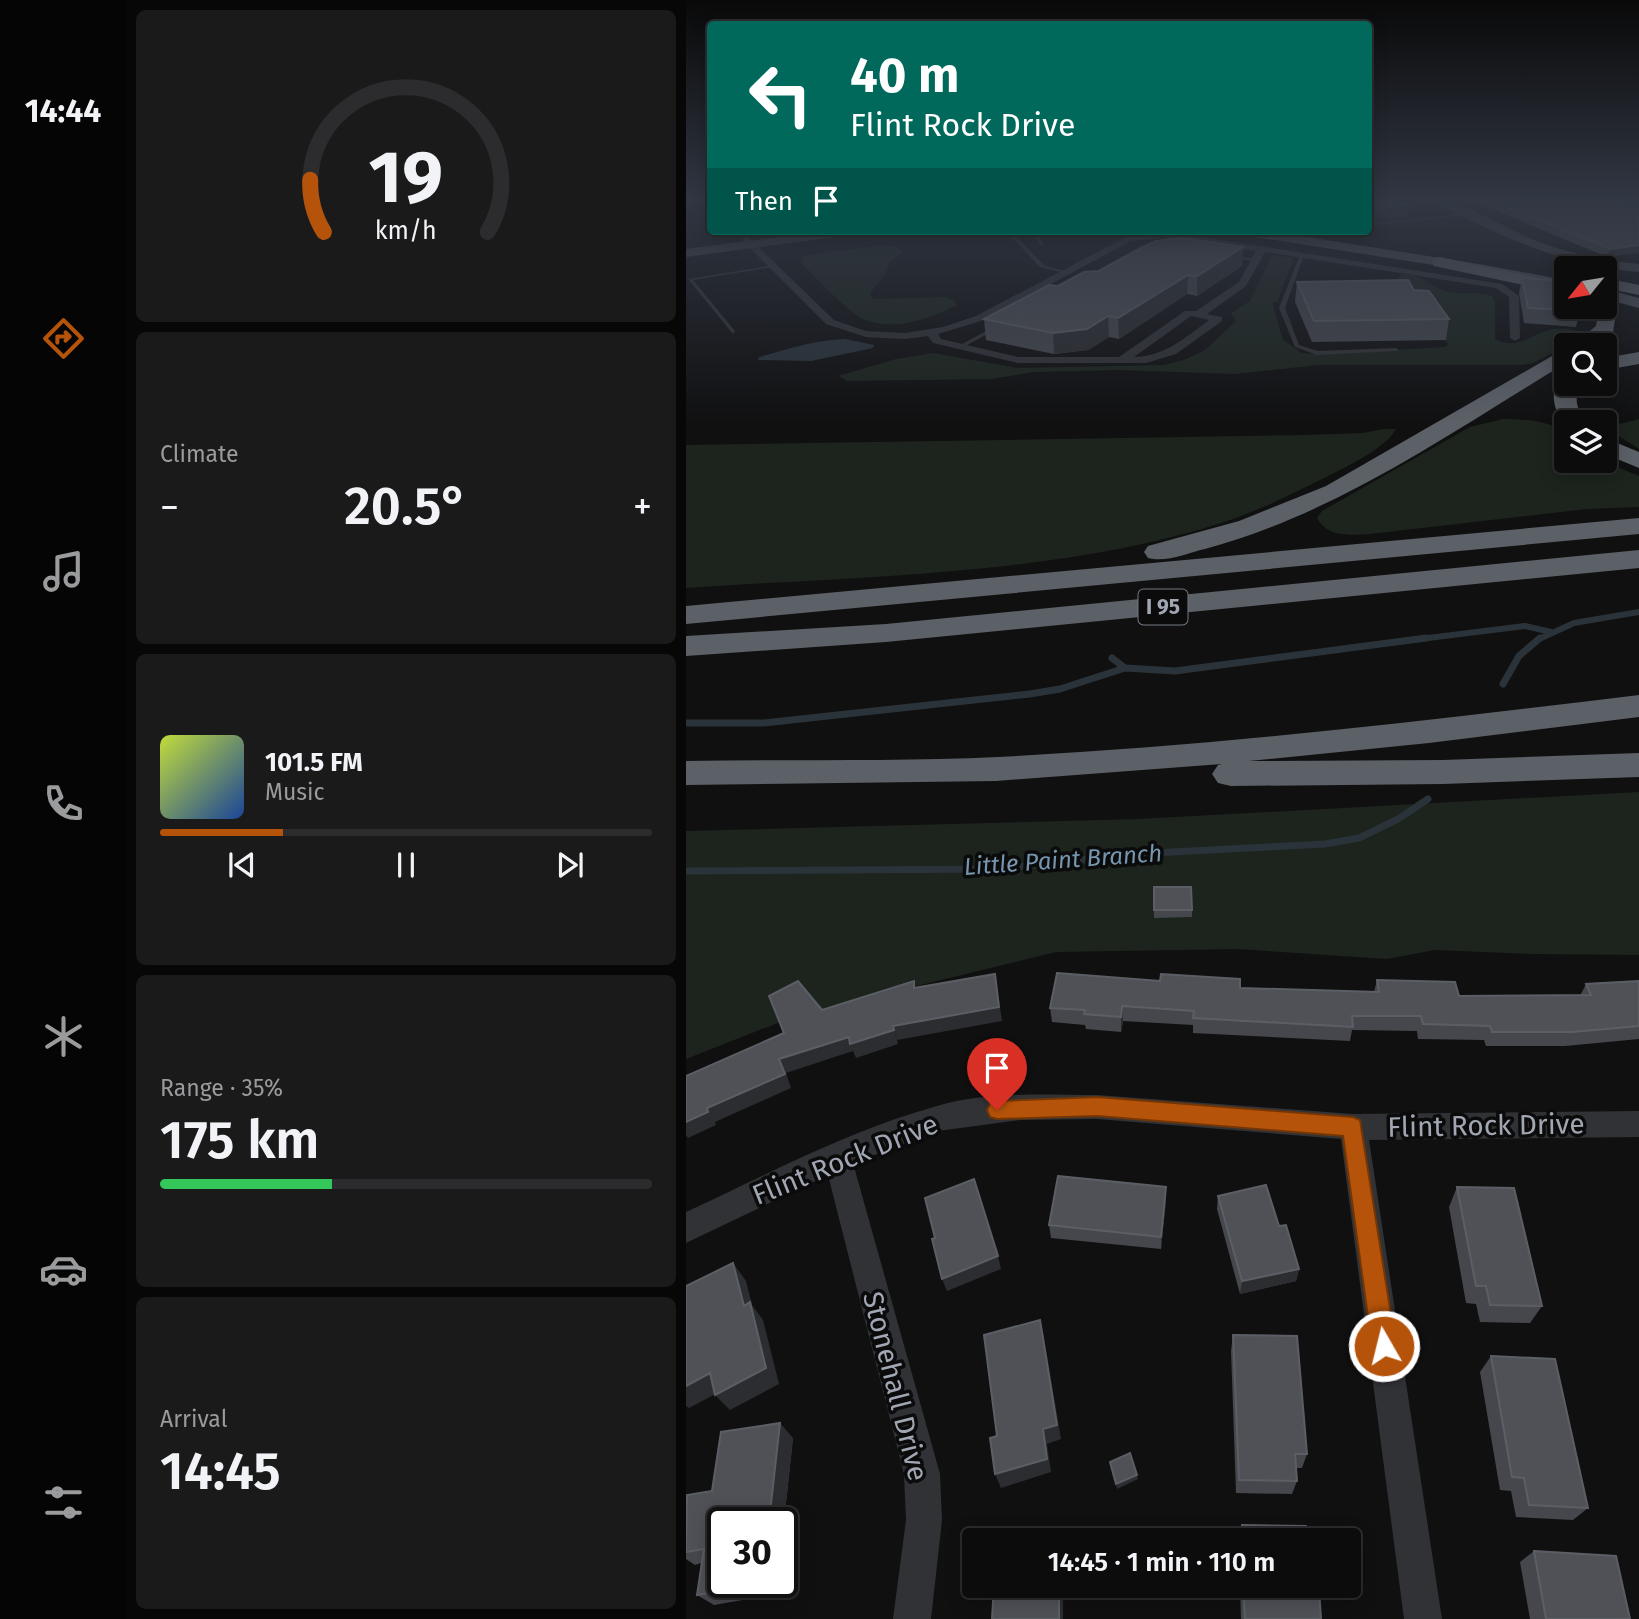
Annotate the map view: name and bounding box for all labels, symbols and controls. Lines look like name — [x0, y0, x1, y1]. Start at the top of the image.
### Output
text: 40 m — [850, 46, 959, 105]
icon: left — [735, 49, 826, 140]
text: 14:44 — [25, 92, 101, 130]
text: Flint Rock Drive — [850, 106, 1075, 144]
text: 19 — [369, 134, 443, 221]
icon: arrive — [807, 182, 845, 220]
text: Then — [735, 186, 793, 217]
text: km/h — [375, 216, 437, 246]
north arrow — [1554, 256, 1617, 318]
map controls — [1554, 256, 1617, 473]
icon: directions — [39, 314, 88, 363]
button: search — [1554, 333, 1617, 396]
button: layers — [1554, 410, 1617, 473]
text: Climate — [160, 440, 239, 468]
text: 20.5° — [344, 475, 468, 538]
text: − — [160, 484, 179, 530]
text: + — [633, 484, 652, 530]
icon: music — [39, 547, 88, 596]
road number: I 95 — [1138, 590, 1188, 624]
text: 101.5 FM — [265, 747, 363, 778]
text: Music — [265, 778, 325, 806]
icon: phone — [39, 779, 88, 828]
water label: Little Paint Branch — [963, 839, 1163, 881]
icon: previous — [223, 846, 261, 884]
icon: pause — [387, 846, 425, 884]
icon: next — [551, 846, 589, 884]
icon: climate — [39, 1012, 88, 1061]
pin — [967, 1038, 1027, 1110]
icon: arrive — [978, 1049, 1016, 1087]
text: Range · 35% — [160, 1074, 283, 1102]
street label: Flint Rock Drive — [748, 1107, 943, 1212]
street label: Flint Rock Drive — [1387, 1107, 1585, 1144]
text: 175 km — [160, 1109, 319, 1172]
icon: car — [39, 1245, 88, 1294]
street label: Stonehall Drive — [856, 1288, 935, 1484]
position arrow — [1347, 1309, 1421, 1383]
text: Arrival — [160, 1405, 227, 1433]
text: 14:45 — [160, 1440, 281, 1503]
icon: filters — [39, 1478, 88, 1527]
speed limit sign: 30 — [707, 1507, 798, 1598]
text: 14:45 · 1 min · 110 m — [1048, 1547, 1275, 1578]

